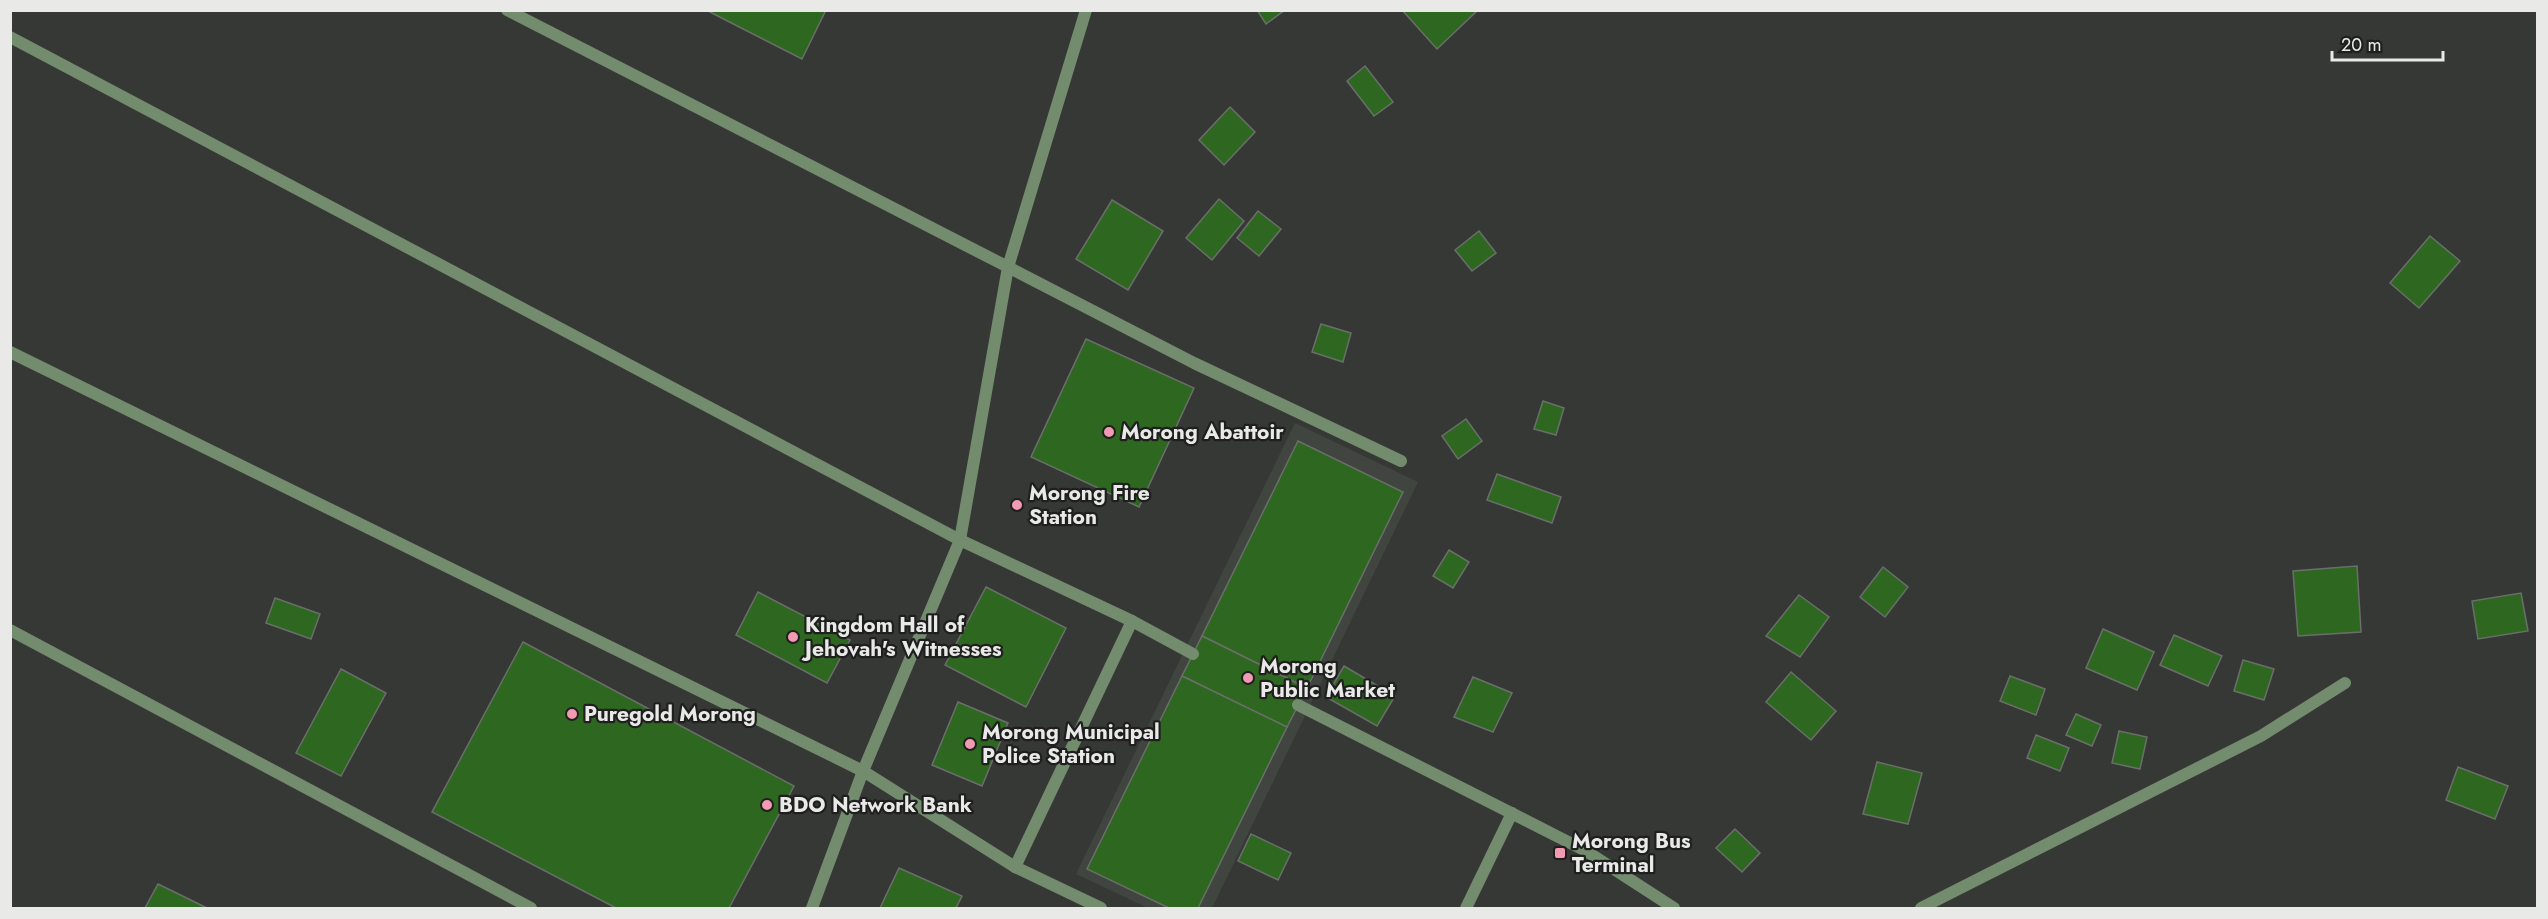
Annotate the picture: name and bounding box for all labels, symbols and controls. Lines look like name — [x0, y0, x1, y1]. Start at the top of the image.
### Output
scale bar — [2332, 24, 2443, 62]
text: 20 m — [2341, 32, 2381, 58]
place label: Morong Abattoir — [1121, 417, 1284, 447]
marker: Morong Abattoir — [1102, 425, 1116, 439]
place label: Morong Fire Station — [1029, 478, 1150, 532]
marker: Morong Fire Station — [1010, 498, 1024, 512]
place label: Kingdom Hall of Jehovah's Witnesses — [801, 610, 1002, 664]
marker: Kingdom Hall of Jehovah's Witnesses — [786, 630, 800, 644]
place label: Morong Public Market — [1260, 651, 1395, 705]
marker: Morong Public Market — [1241, 671, 1255, 685]
place label: Puregold Morong — [584, 699, 756, 729]
marker: Puregold Morong — [565, 707, 579, 721]
place label: Morong Municipal Police Station — [982, 717, 1160, 771]
marker: Morong Municipal Police Station — [963, 737, 977, 751]
place label: BDO Network Bank — [779, 790, 972, 820]
marker: BDO Network Bank — [760, 798, 774, 812]
place label: Morong Bus Terminal — [1572, 826, 1691, 880]
marker: Morong Bus Terminal — [1553, 846, 1567, 860]

